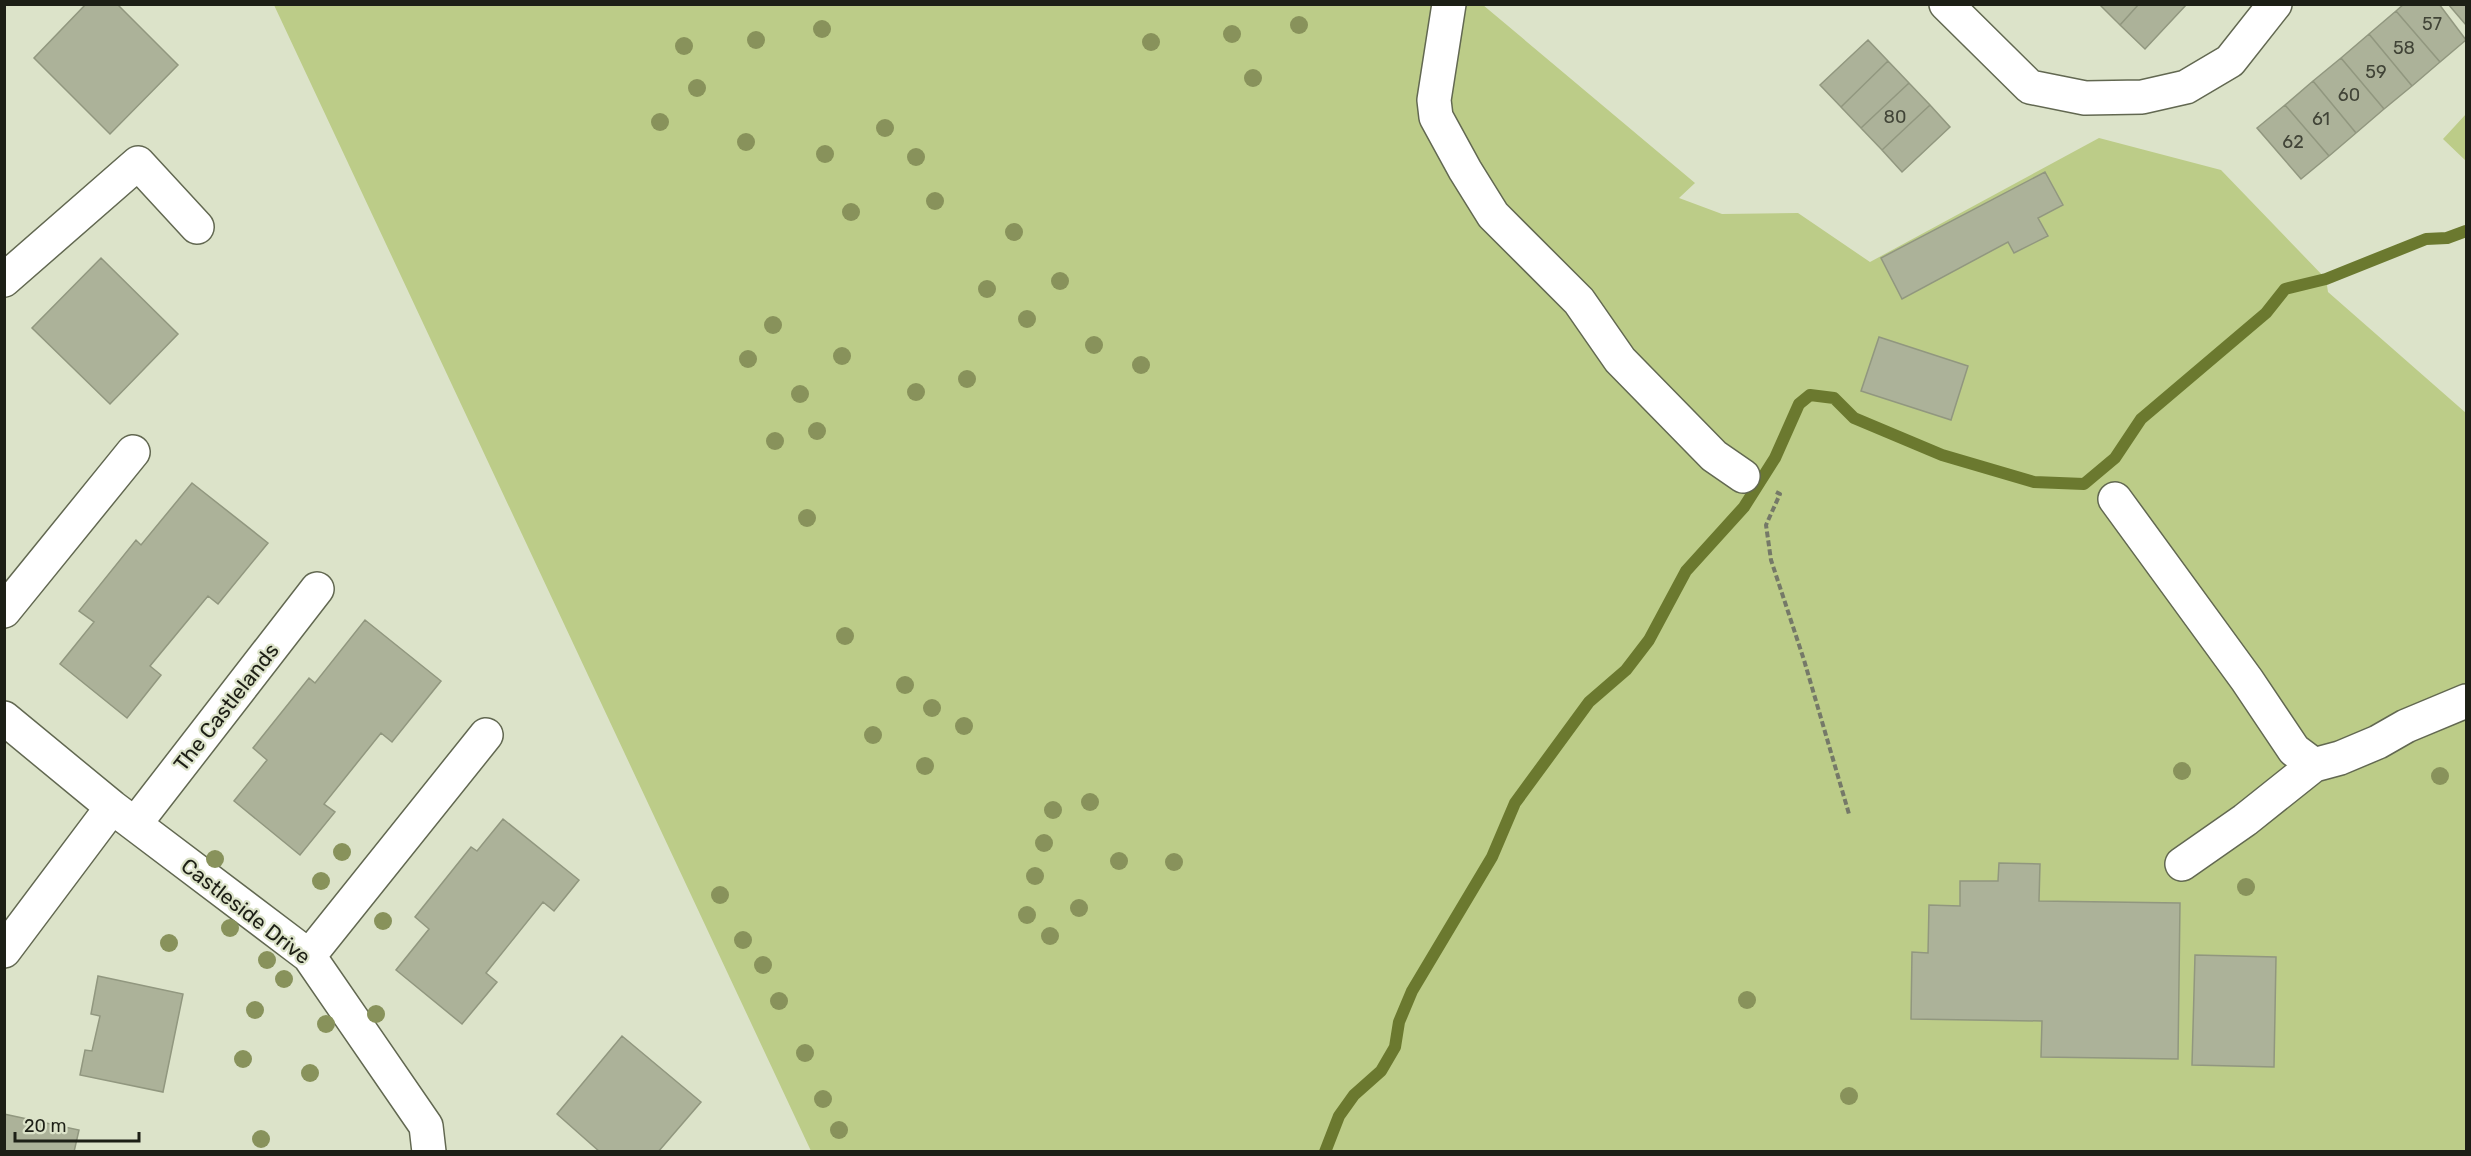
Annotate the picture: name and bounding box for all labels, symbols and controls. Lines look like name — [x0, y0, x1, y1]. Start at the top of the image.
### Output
house number: 57 — [2422, 13, 2442, 35]
house number: 58 — [2393, 37, 2415, 59]
house number: 59 — [2365, 61, 2387, 83]
house number: 60 — [2338, 84, 2360, 106]
house number: 80 — [1884, 106, 1906, 128]
house number: 61 — [2312, 108, 2330, 130]
house number: 62 — [2282, 131, 2304, 153]
street label: The Castlelands — [168, 638, 284, 776]
street label: Castleside Drive — [176, 853, 316, 969]
scale bar — [15, 1105, 140, 1143]
text: 20 m — [24, 1115, 66, 1137]

